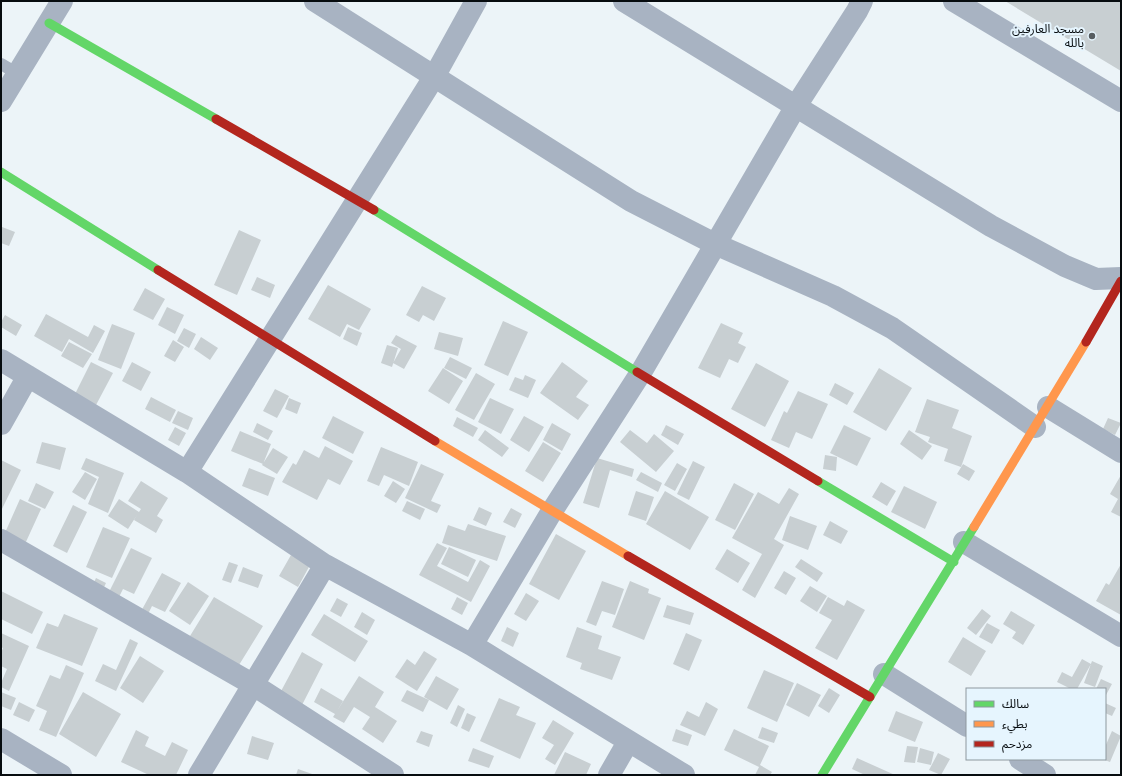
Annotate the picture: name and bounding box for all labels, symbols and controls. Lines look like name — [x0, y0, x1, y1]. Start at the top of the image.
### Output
place label: مسجد العارفين بالله — [1012, 20, 1084, 51]
marker: مسجد العارفين بالله — [1087, 31, 1097, 41]
legend — [966, 688, 1106, 760]
text: سالك — [1002, 695, 1029, 712]
text: بطيء — [1002, 715, 1028, 734]
text: مزدحم — [1002, 735, 1032, 753]

